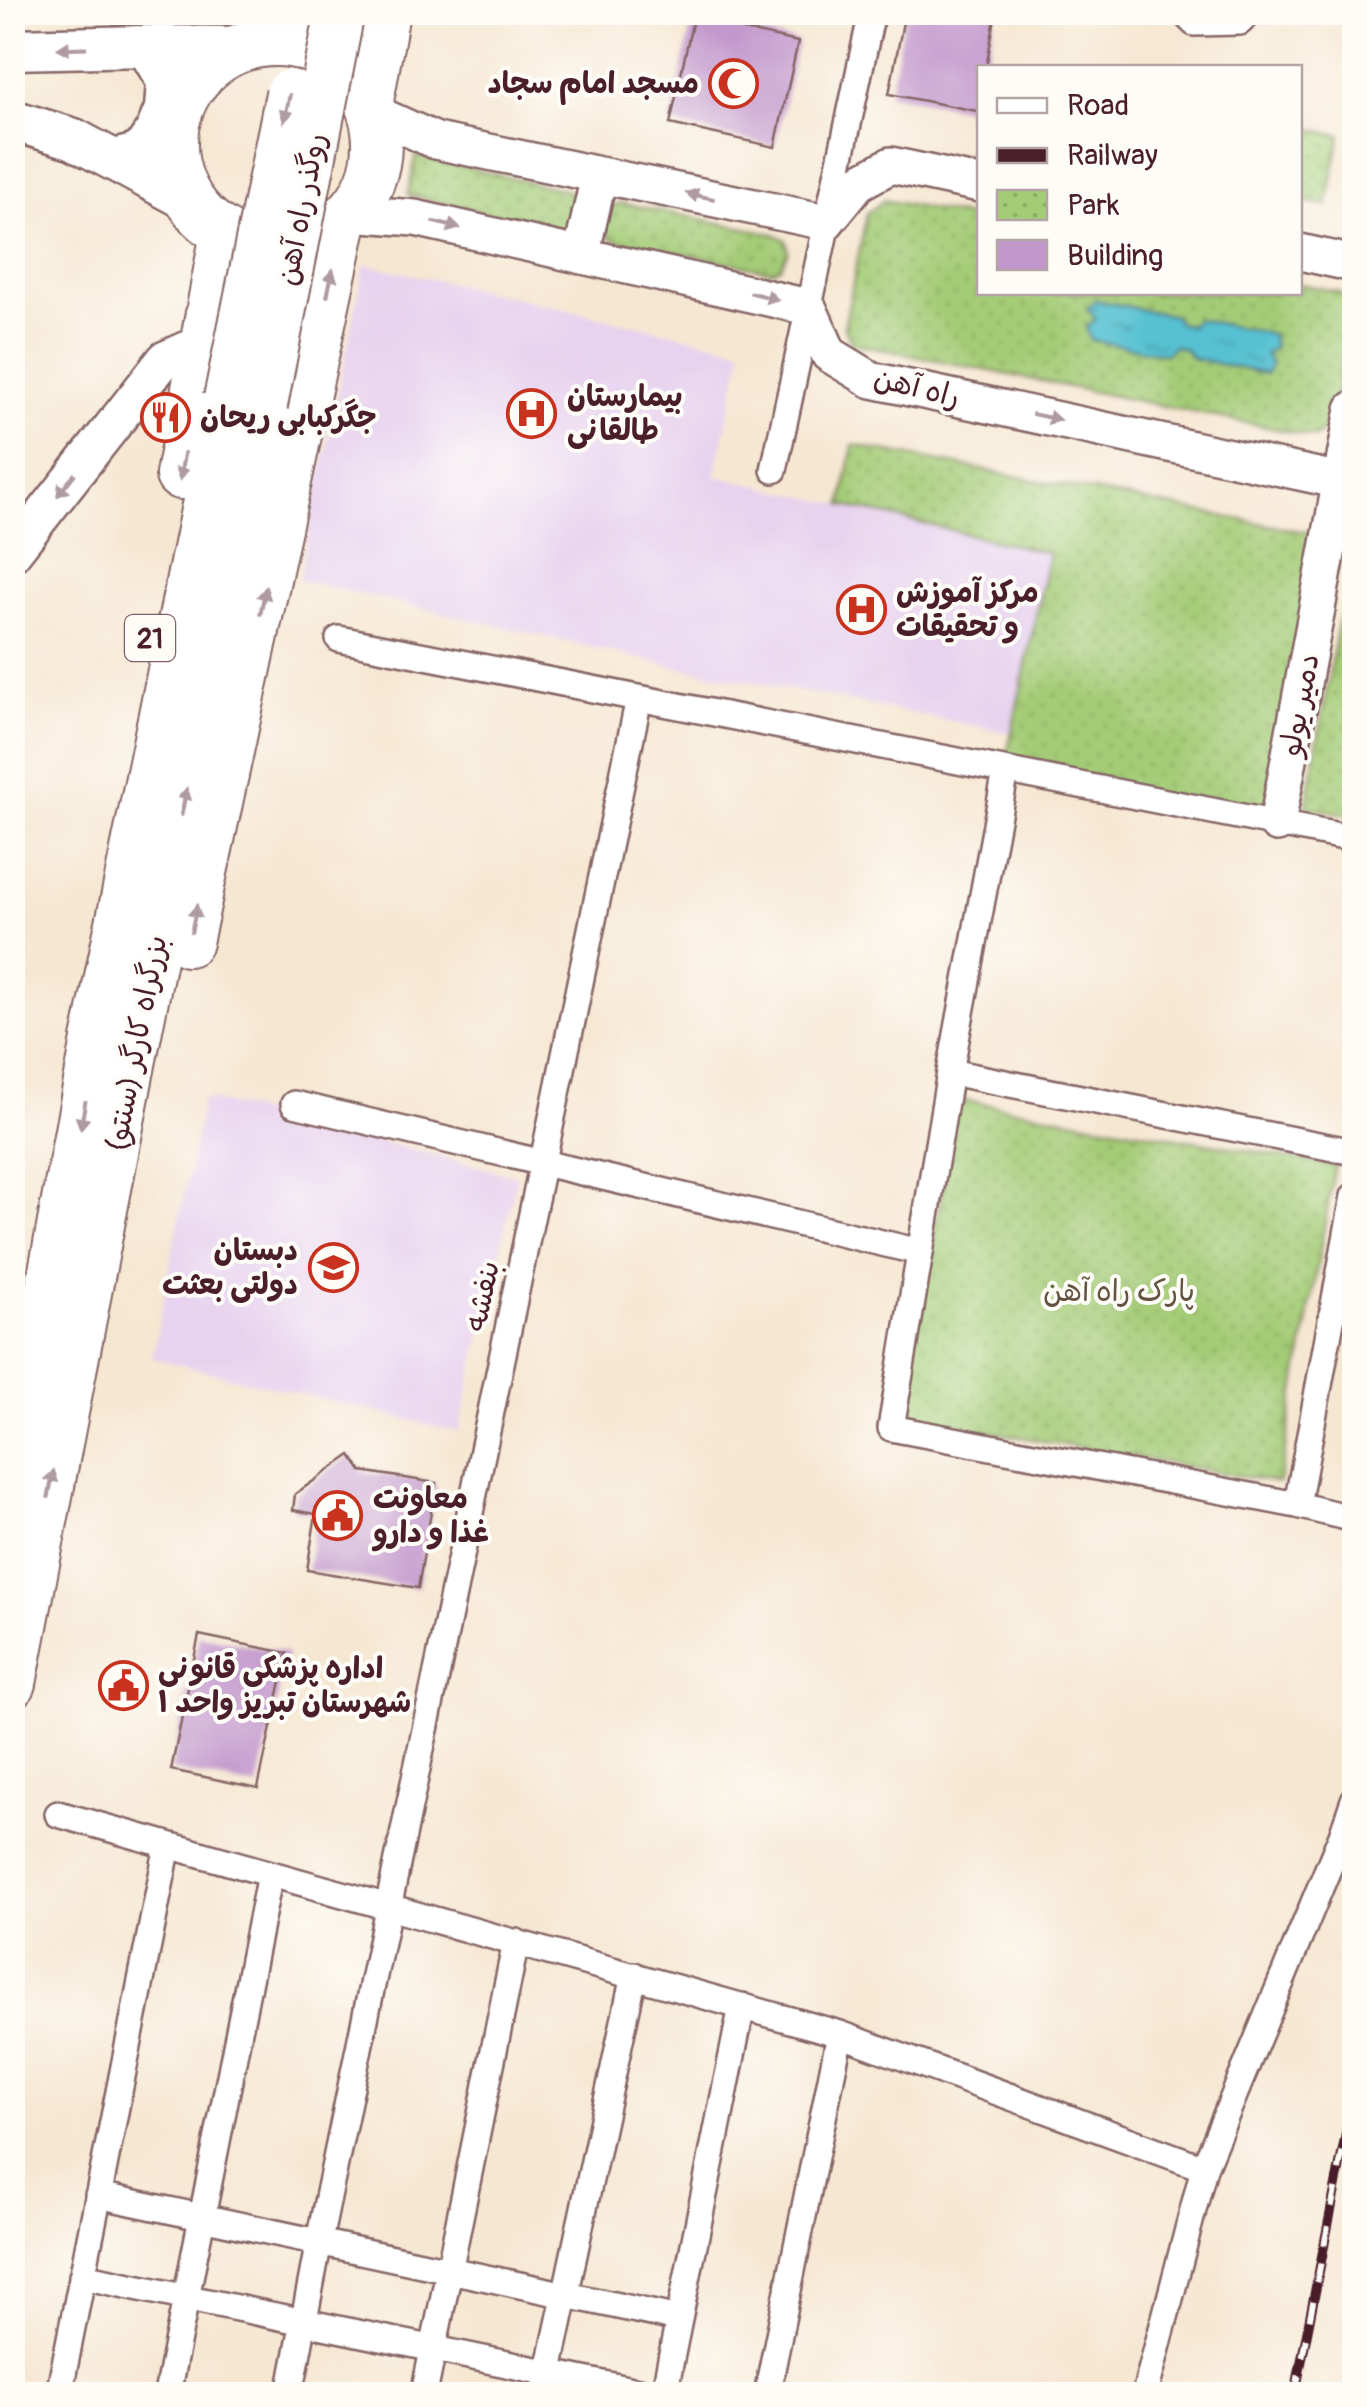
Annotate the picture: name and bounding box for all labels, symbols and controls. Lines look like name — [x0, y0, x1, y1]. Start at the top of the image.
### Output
one-way arrow — [56, 40, 88, 56]
mosque icon: مسجد امام سجاد — [708, 57, 760, 109]
place label: مسجد امام سجاد — [488, 65, 699, 105]
legend — [977, 65, 1302, 295]
text: Road — [1067, 87, 1129, 124]
one-way arrow — [279, 93, 295, 124]
street label: روگذر راه آهن — [269, 130, 334, 289]
text: Railway — [1067, 137, 1158, 174]
text: Park — [1067, 187, 1120, 224]
one-way arrow — [684, 188, 715, 204]
one-way arrow — [431, 218, 462, 233]
text: Building — [1067, 237, 1163, 274]
one-way arrow — [323, 268, 339, 299]
one-way arrow — [749, 288, 780, 304]
street label: راه آهن — [870, 359, 964, 416]
place label: بیمارستان طالقانی — [567, 378, 683, 449]
hospital icon: بیمارستان طالقانی — [506, 387, 558, 439]
restaurant icon: جگرکبابی ریحان — [139, 391, 191, 443]
place label: جگرکبابی ریحان — [200, 398, 377, 436]
one-way arrow — [1031, 409, 1062, 425]
one-way arrow — [174, 451, 189, 483]
one-way arrow — [57, 472, 77, 498]
place label: مرکز آموزش و تحقیقات — [896, 574, 1039, 645]
hospital icon: مرکز آموزش و تحقیقات — [835, 583, 887, 635]
one-way arrow — [256, 586, 271, 617]
road number: 21 — [125, 615, 175, 661]
street label: دمیر یولو — [1271, 651, 1328, 762]
one-way arrow — [176, 786, 192, 817]
one-way arrow — [186, 903, 202, 934]
street label: بزرگراه کارگر (سنتو) — [97, 932, 176, 1154]
one-way arrow — [75, 1100, 90, 1132]
place label: دبستان دولتی بعثت — [162, 1232, 298, 1303]
school or university icon: دبستان دولتی بعثت — [307, 1241, 359, 1293]
street label: بنفشه — [457, 1257, 508, 1335]
park label: پارک راه آهن — [1043, 1273, 1195, 1310]
one-way arrow — [44, 1468, 59, 1499]
place label: معاونت غذا و دارو — [371, 1480, 489, 1552]
public building icon: معاونت غذا و دارو — [312, 1489, 364, 1541]
place label: اداره پزشکی قانونی شهرستان تبریز واحد ۱ — [158, 1650, 411, 1721]
public building icon: اداره پزشکی قانونی شهرستان تبریز واحد ۱ — [97, 1659, 149, 1711]

